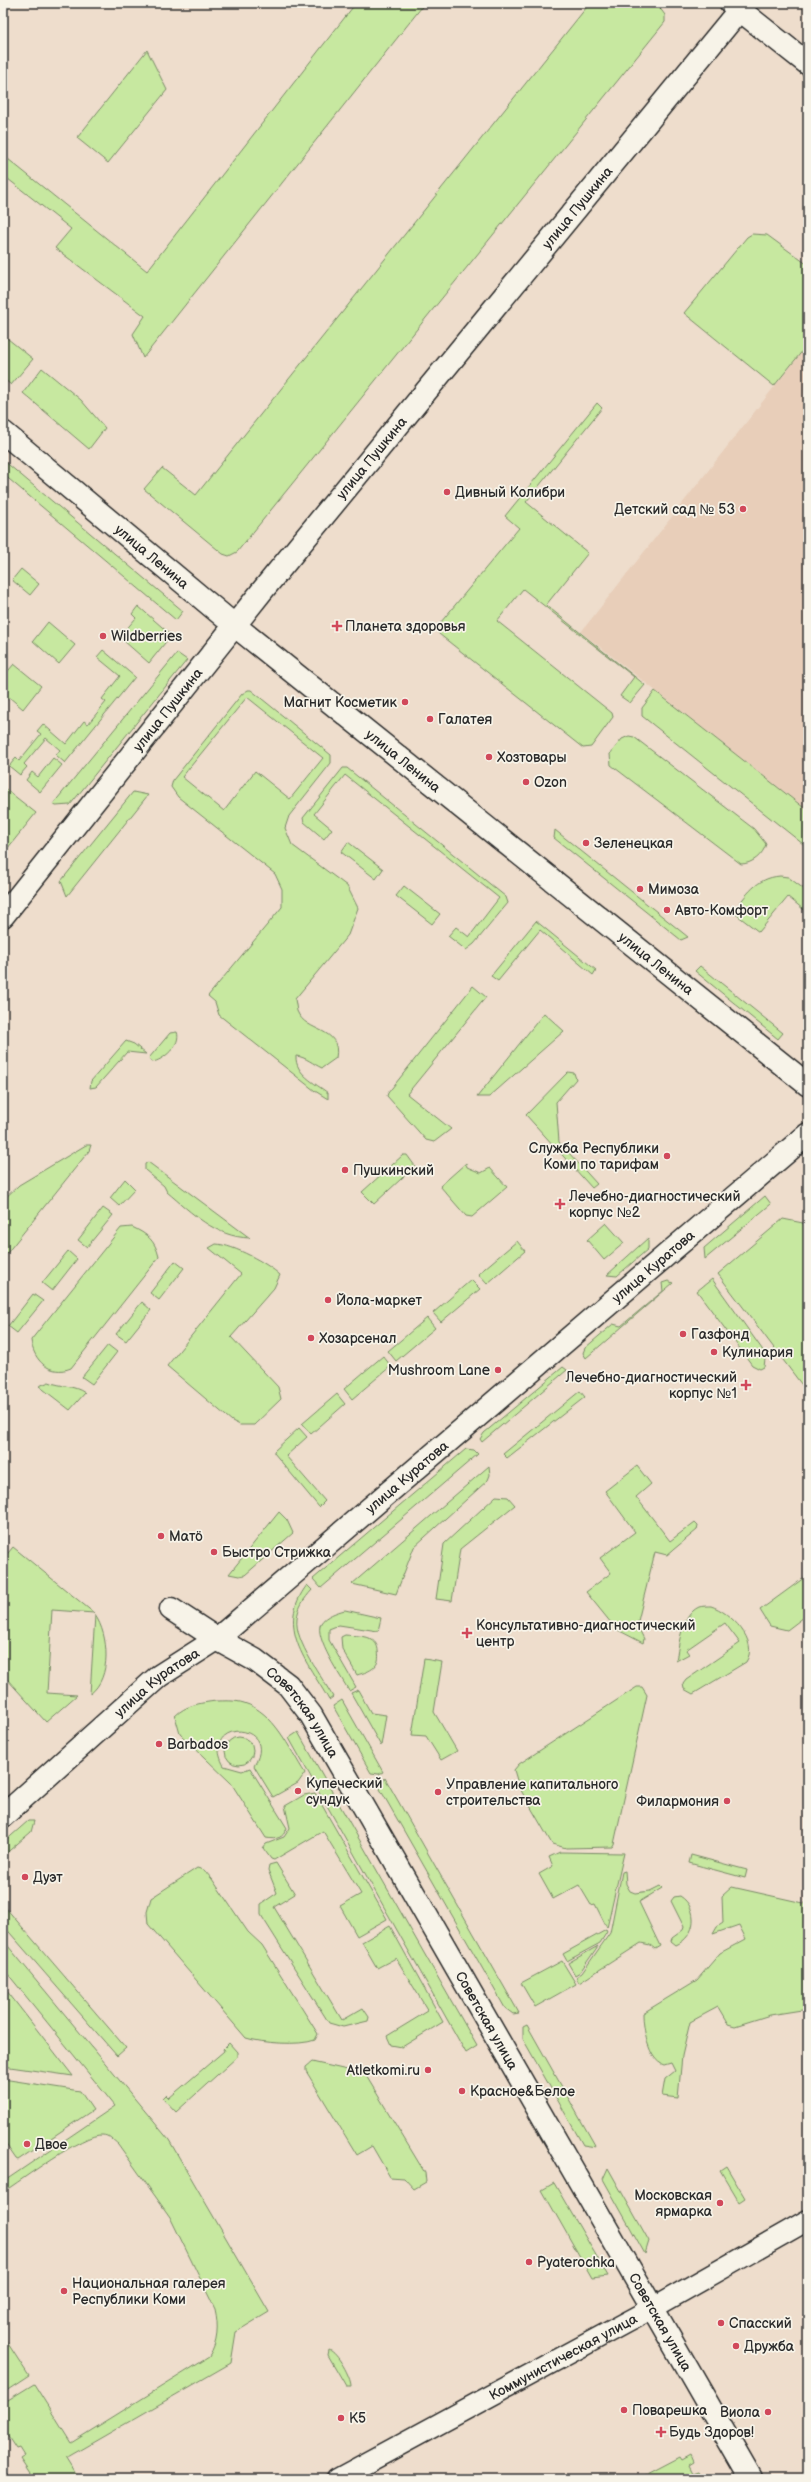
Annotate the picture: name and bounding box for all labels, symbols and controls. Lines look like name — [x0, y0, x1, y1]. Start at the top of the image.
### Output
street label: улица Пушкина — [539, 162, 617, 252]
street label: улица Пушкина — [333, 413, 411, 503]
place label: Дивный Колибри — [455, 484, 565, 501]
marker: Дивный Колибри — [442, 487, 452, 497]
place label: Детский сад № 53 — [614, 501, 735, 518]
marker: Детский сад № 53 — [738, 504, 748, 514]
street label: улица Ленина — [111, 521, 193, 593]
place label: Планета здоровья — [345, 618, 466, 635]
marker: Планета здоровья — [332, 621, 342, 631]
place label: Wildberries — [111, 628, 182, 645]
marker: Wildberries — [98, 631, 108, 641]
street label: улица Пушкина — [130, 664, 207, 755]
place label: Магнит Косметик — [284, 694, 398, 711]
marker: Магнит Косметик — [400, 697, 410, 707]
place label: Галатея — [438, 711, 493, 728]
marker: Галатея — [425, 714, 435, 724]
street label: улица Ленина — [362, 726, 444, 797]
place label: Хозтовары — [497, 749, 566, 766]
marker: Хозтовары — [484, 752, 494, 762]
place label: Ozon — [534, 774, 567, 791]
marker: Ozon — [521, 777, 531, 787]
place label: Зеленецкая — [594, 835, 673, 852]
marker: Зеленецкая — [581, 838, 591, 848]
place label: Мимоза — [648, 881, 700, 898]
marker: Мимоза — [635, 884, 645, 894]
place label: Авто-Комфорт — [674, 902, 769, 919]
marker: Авто-Комфорт — [662, 905, 672, 915]
street label: улица Ленина — [615, 929, 697, 999]
place label: Служба Республики Коми по тарифам — [529, 1140, 659, 1173]
marker: Служба Республики Коми по тарифам — [662, 1151, 672, 1161]
place label: Пушкинский — [353, 1162, 434, 1179]
marker: Пушкинский — [340, 1165, 350, 1175]
place label: Лечебно-диагностический корпус №2 — [568, 1188, 740, 1221]
marker: Лечебно-диагностический корпус №2 — [554, 1198, 566, 1210]
street label: улица Куратова — [609, 1226, 699, 1307]
place label: Йола-маркет — [336, 1292, 423, 1309]
marker: Йола-маркет — [323, 1295, 333, 1305]
place label: Газфонд — [691, 1326, 750, 1343]
marker: Газфонд — [678, 1329, 688, 1339]
place label: Хозарсенал — [319, 1330, 396, 1347]
marker: Хозарсенал — [306, 1333, 316, 1343]
place label: Кулинария — [722, 1344, 793, 1361]
marker: Кулинария — [709, 1347, 719, 1357]
place label: Mushroom Lane — [388, 1362, 490, 1379]
marker: Mushroom Lane — [493, 1365, 503, 1375]
place label: Лечебно-диагностический корпус №1 — [565, 1369, 737, 1402]
marker: Лечебно-диагностический корпус №1 — [740, 1379, 752, 1391]
street label: улица Куратова — [362, 1437, 452, 1517]
place label: Матӧ — [169, 1528, 203, 1545]
marker: Матӧ — [156, 1531, 166, 1541]
place label: Быстро Стрижка — [222, 1544, 332, 1561]
marker: Быстро Стрижка — [209, 1547, 219, 1557]
place label: Консультативно-диагностический центр — [476, 1617, 695, 1650]
marker: Консультативно-диагностический центр — [461, 1627, 473, 1639]
street label: улица Куратова — [111, 1644, 203, 1721]
street label: Советская улица — [263, 1663, 342, 1762]
place label: Barbados — [167, 1736, 228, 1753]
marker: Barbados — [154, 1739, 164, 1749]
place label: Купеческий сундук — [306, 1775, 383, 1808]
place label: Управление капитального строительства — [446, 1776, 618, 1809]
marker: Купеческий сундук — [293, 1786, 303, 1796]
marker: Управление капитального строительства — [433, 1787, 443, 1797]
place label: Филармония — [636, 1793, 719, 1810]
marker: Филармония — [722, 1796, 732, 1806]
place label: Дуэт — [33, 1869, 63, 1886]
marker: Дуэт — [20, 1872, 30, 1882]
street label: Советская улица — [451, 1968, 522, 2074]
place label: Atletkomi.ru — [347, 2062, 420, 2079]
marker: Atletkomi.ru — [423, 2065, 433, 2075]
place label: Красное&Белое — [470, 2083, 575, 2100]
marker: Красное&Белое — [457, 2086, 467, 2096]
place label: Двое — [35, 2136, 68, 2153]
marker: Двое — [22, 2139, 32, 2149]
place label: Московская ярмарка — [634, 2187, 713, 2220]
marker: Московская ярмарка — [715, 2198, 725, 2208]
place label: Pyaterochka — [537, 2254, 615, 2271]
marker: Pyaterochka — [524, 2257, 534, 2267]
street label: Советская улица — [625, 2270, 696, 2375]
place label: Национальная галерея Республики Коми — [72, 2275, 226, 2308]
marker: Национальная галерея Республики Коми — [59, 2286, 69, 2296]
street label: Коммунистическая улица — [486, 2310, 641, 2404]
place label: Спасский — [729, 2315, 792, 2332]
marker: Спасский — [716, 2318, 726, 2328]
place label: Дружба — [744, 2338, 795, 2355]
marker: Дружба — [731, 2341, 741, 2351]
place label: Поварешка — [632, 2402, 708, 2419]
place label: Виола — [720, 2404, 761, 2421]
marker: Поварешка — [619, 2405, 629, 2415]
marker: Виола — [763, 2407, 773, 2417]
place label: К5 — [349, 2410, 366, 2427]
marker: К5 — [336, 2413, 346, 2423]
place label: Будь Здоров! — [669, 2424, 754, 2441]
marker: Будь Здоров! — [656, 2427, 666, 2437]

